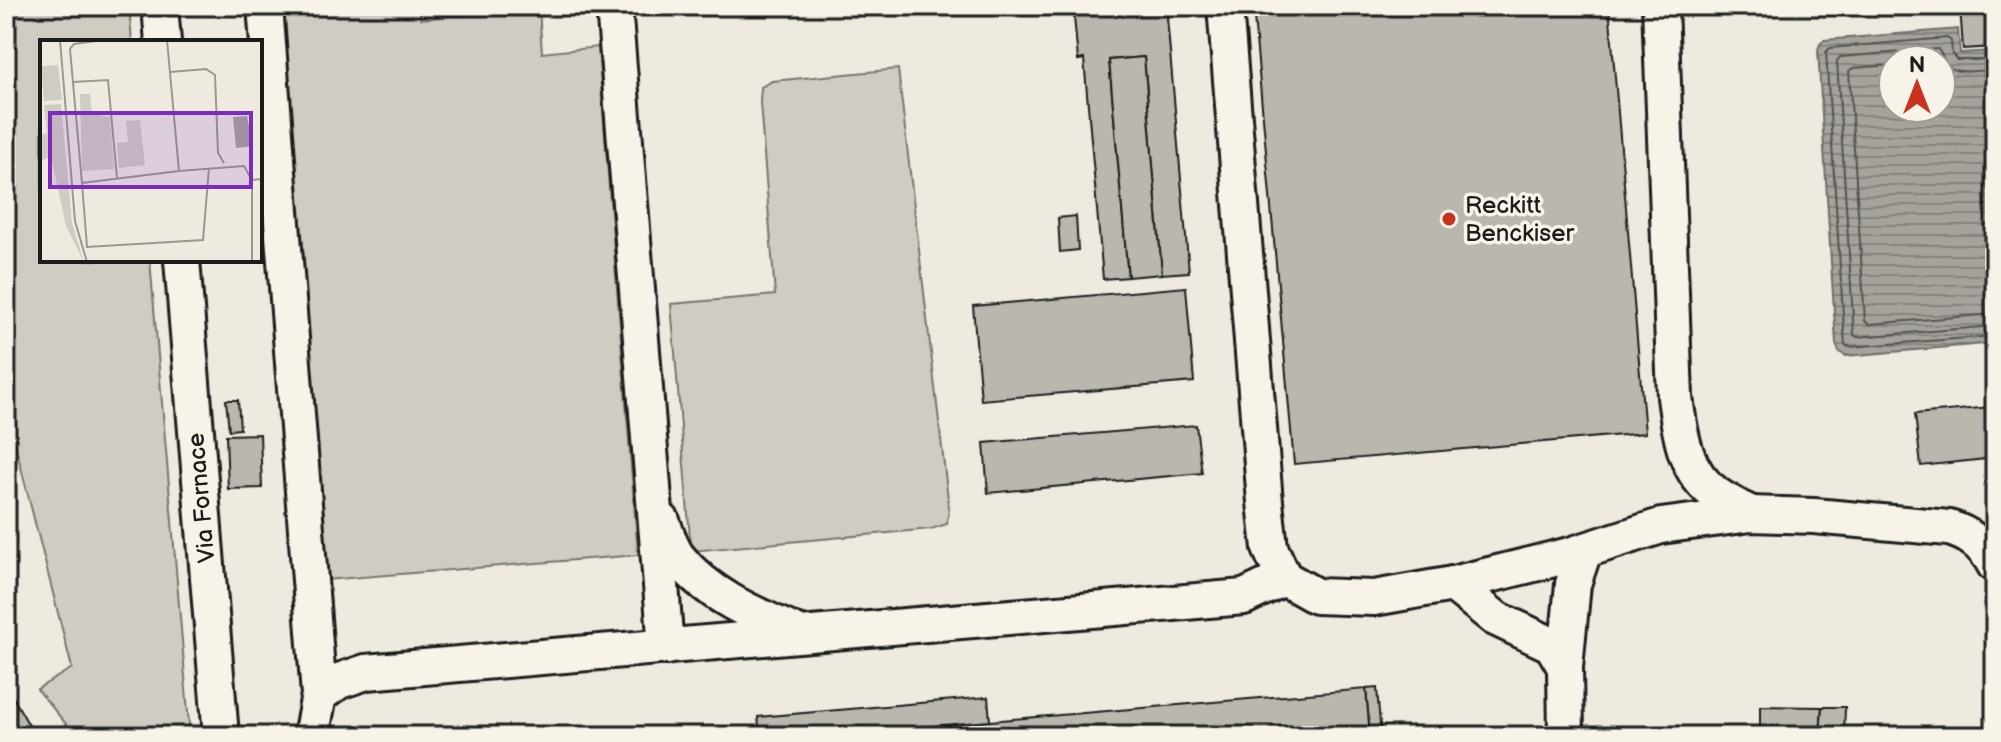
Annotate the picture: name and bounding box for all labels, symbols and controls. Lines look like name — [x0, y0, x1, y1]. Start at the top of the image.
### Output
inset map — [40, 40, 262, 262]
north arrow — [1877, 44, 1957, 124]
text: N — [1909, 52, 1925, 79]
place label: Reckitt Benckiser — [1465, 191, 1574, 248]
marker: Reckitt Benckiser — [1440, 210, 1458, 228]
street label: Via Fornace — [181, 432, 222, 564]

